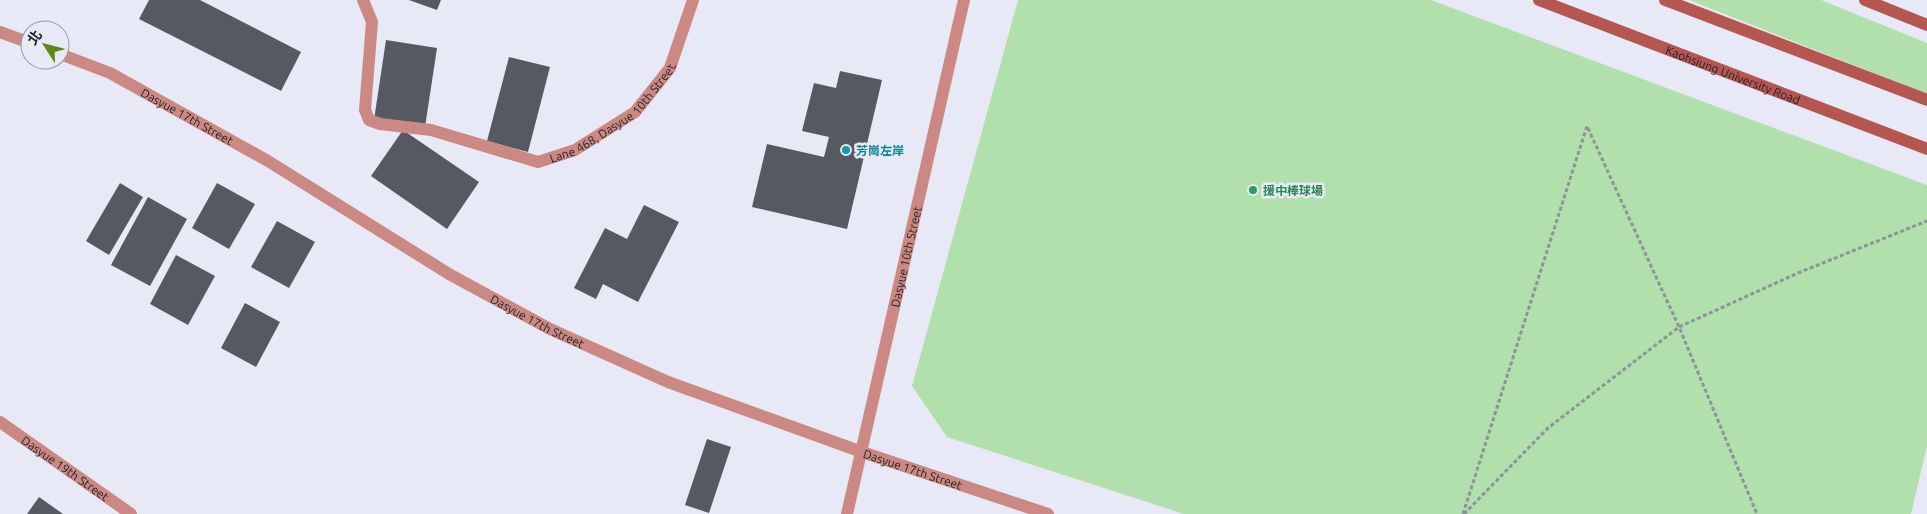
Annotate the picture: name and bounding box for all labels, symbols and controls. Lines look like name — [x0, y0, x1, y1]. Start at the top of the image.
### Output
north arrow — [20, 20, 70, 70]
text: 北 — [24, 27, 45, 48]
street label: Kaohsiung University Road — [1664, 43, 1802, 106]
street label: Lane 468, Dasyue 10th Street — [548, 62, 678, 164]
street label: Dasyue 17th Street — [139, 85, 236, 147]
marker: 芳崗左岸 — [840, 144, 852, 156]
place label: 芳崗左岸 — [856, 144, 904, 157]
marker: 援中棒球場 — [1247, 184, 1259, 196]
place label: 援中棒球場 — [1263, 184, 1323, 197]
street label: Dasyue 10th Street — [888, 204, 923, 308]
street label: Dasyue 17th Street — [489, 292, 587, 350]
street label: Dasyue 19th Street — [19, 433, 112, 503]
street label: Dasyue 17th Street — [862, 446, 964, 492]

